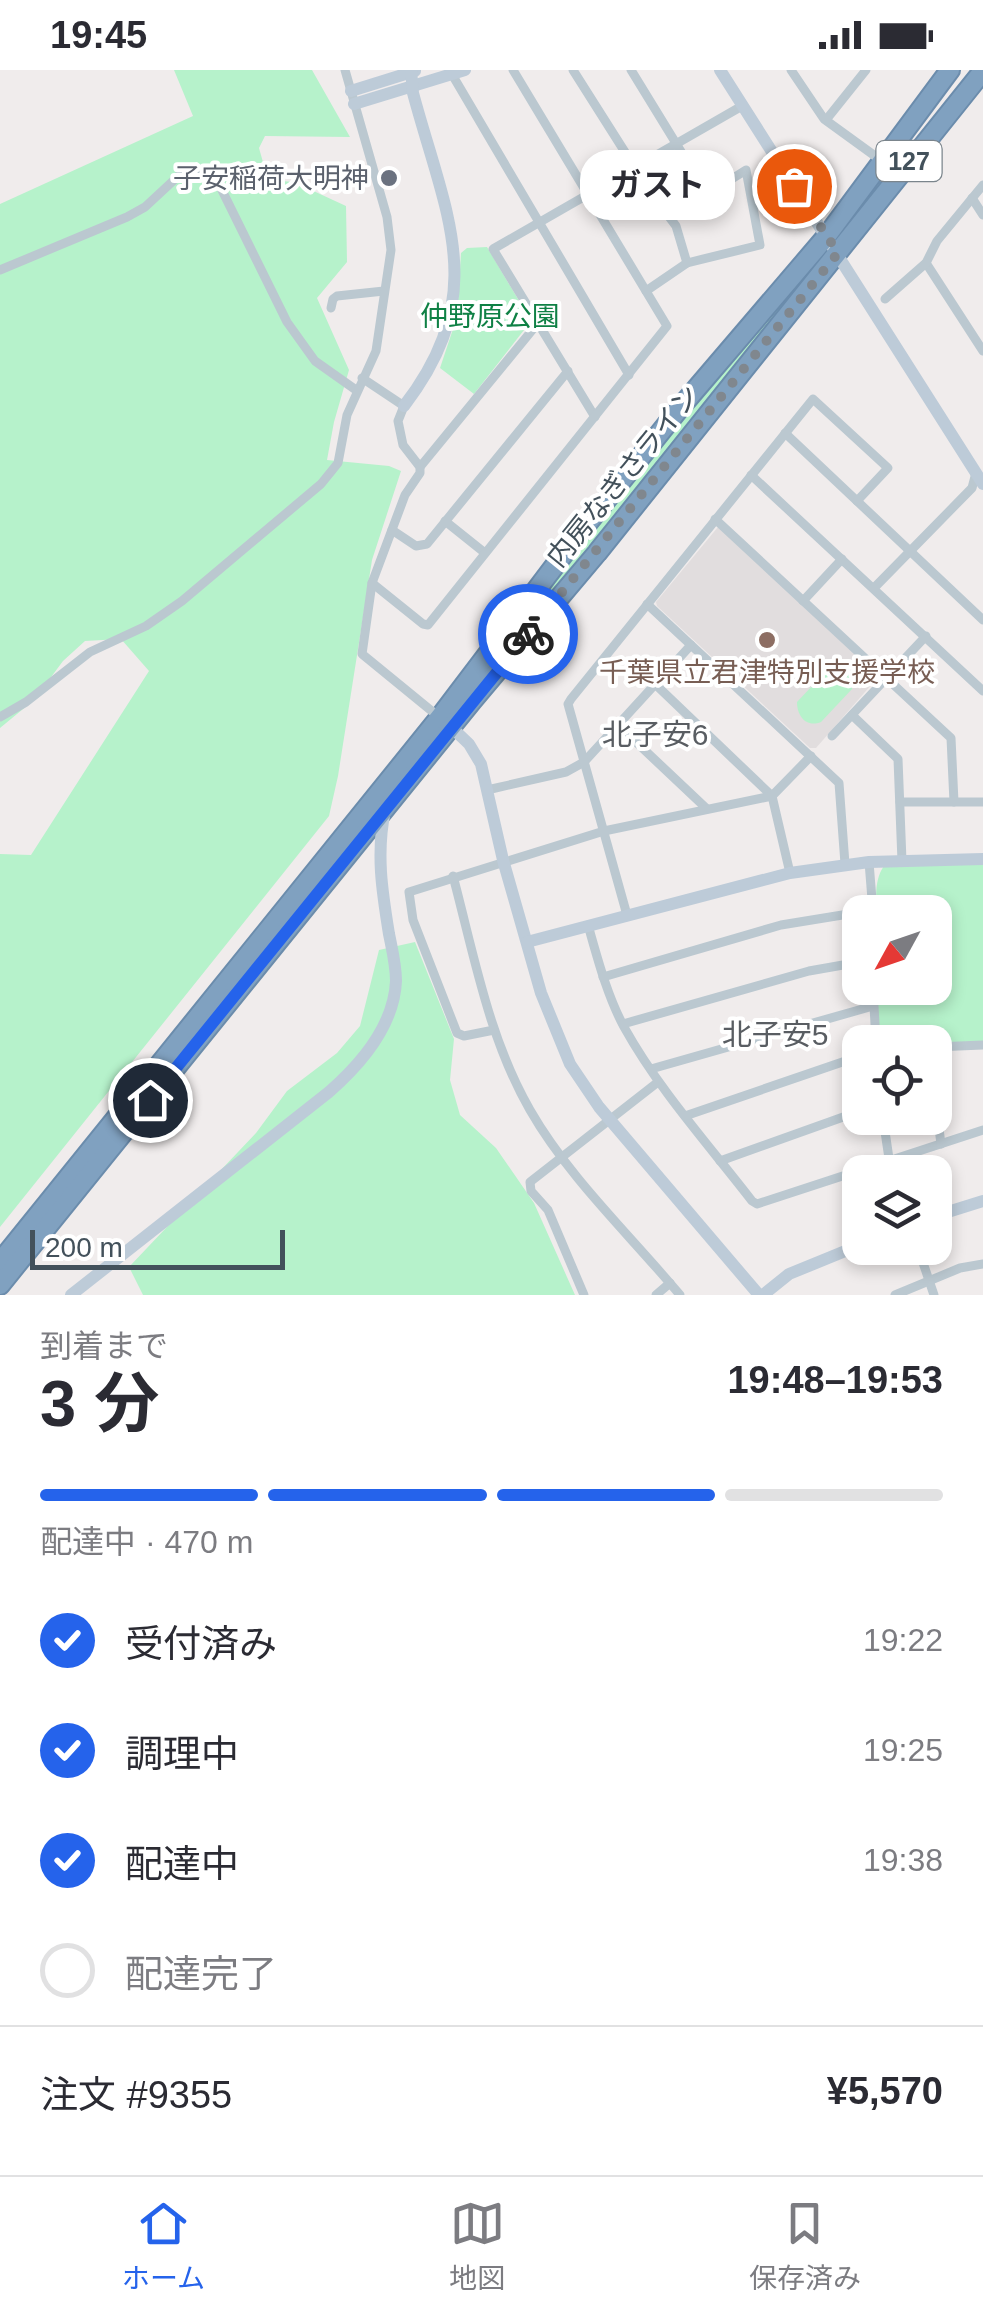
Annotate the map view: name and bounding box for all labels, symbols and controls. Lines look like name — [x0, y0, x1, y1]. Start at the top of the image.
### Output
text: 19:45 — [50, 14, 147, 56]
road number: 127 — [876, 141, 942, 181]
pin — [752, 144, 837, 229]
callout: ガスト — [579, 151, 734, 221]
icon: bag — [767, 159, 822, 214]
place label: 子安稲荷大明神 — [173, 163, 369, 194]
marker: 子安稲荷大明神 — [378, 167, 400, 189]
text: ガスト — [609, 167, 706, 203]
park label: 仲野原公園 — [420, 301, 560, 332]
street label: 内房なぎさライン — [540, 379, 706, 573]
courier — [478, 584, 578, 684]
icon: bike — [501, 607, 556, 662]
marker: 千葉県立君津特別支援学校 — [756, 629, 778, 651]
place label: 千葉県立君津特別支援学校 — [599, 657, 935, 688]
district label: 北子安6 — [602, 718, 708, 751]
north arrow — [842, 895, 952, 1005]
map controls — [842, 895, 952, 1265]
district label: 北子安5 — [722, 1018, 828, 1051]
button: locate — [842, 1025, 952, 1135]
pin — [108, 1058, 193, 1143]
icon: home — [123, 1073, 178, 1128]
button: layers — [842, 1155, 952, 1265]
scale bar — [30, 1225, 285, 1270]
text: 200 m — [45, 1232, 123, 1263]
text: 到着まで — [40, 1328, 168, 1364]
text: 19:48–19:53 — [727, 1359, 943, 1401]
text: 3 分 — [40, 1367, 159, 1440]
text: 配達中 · 470 m — [40, 1524, 253, 1560]
icon: check — [40, 1613, 95, 1668]
text: 19:22 — [863, 1622, 943, 1658]
text: 受付済み — [125, 1623, 277, 1665]
icon: check — [40, 1723, 95, 1778]
text: 19:25 — [863, 1732, 943, 1768]
text: 調理中 — [125, 1733, 239, 1775]
icon: check — [40, 1833, 95, 1888]
text: 19:38 — [863, 1842, 943, 1878]
text: 配達中 — [125, 1843, 239, 1885]
text: 配達完了 — [125, 1953, 277, 1995]
text: ¥5,570 — [827, 2070, 943, 2112]
text: 注文 #9355 — [40, 2074, 232, 2116]
tab: ホーム — [122, 2196, 205, 2296]
tab: 地図 — [449, 2196, 505, 2296]
tab: 保存済み — [749, 2196, 861, 2296]

